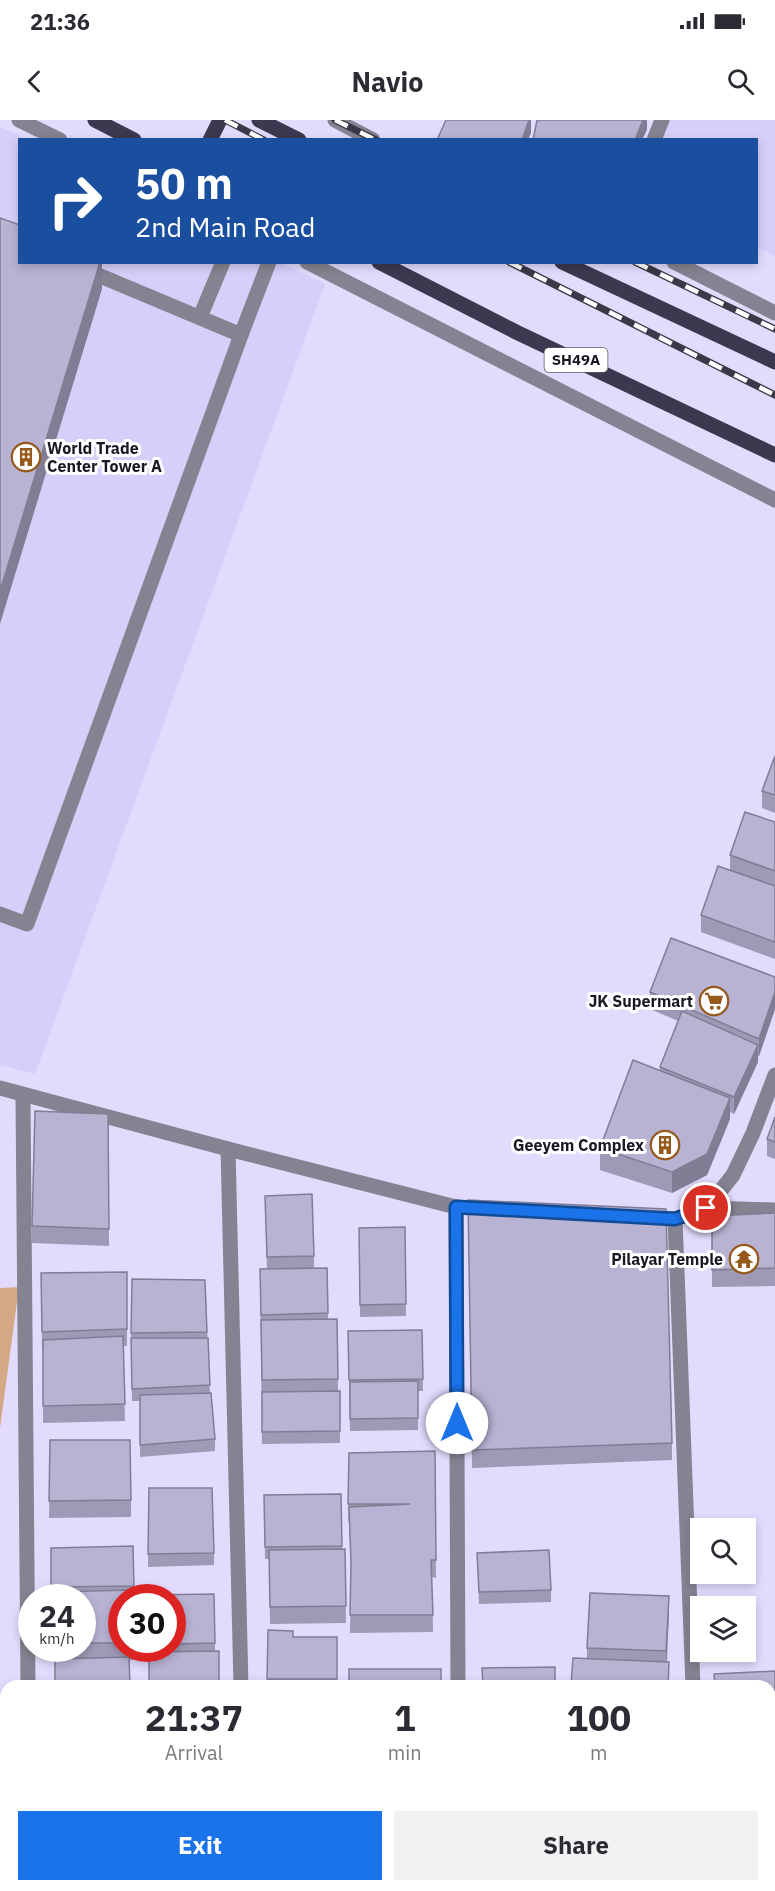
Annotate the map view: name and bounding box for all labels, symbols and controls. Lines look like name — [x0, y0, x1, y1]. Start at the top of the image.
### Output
text: 21:36 — [30, 7, 90, 36]
text: Navio — [351, 64, 424, 99]
icon: back — [18, 65, 51, 98]
icon: search — [724, 65, 757, 98]
text: 50 m — [135, 156, 233, 211]
icon: right — [36, 162, 114, 240]
text: 2nd Main Road — [135, 209, 315, 244]
road number: SH49A — [544, 348, 608, 372]
place label: World Trade Center Tower A — [47, 438, 162, 476]
building icon: World Trade Center Tower A — [10, 441, 42, 473]
supermarket icon: JK Supermart — [698, 985, 730, 1017]
place label: JK Supermart — [588, 991, 693, 1011]
building icon: Geeyem Complex — [649, 1129, 681, 1161]
place label: Geeyem Complex — [513, 1135, 644, 1155]
pin — [680, 1182, 731, 1233]
icon: arrive — [689, 1191, 722, 1224]
temple icon: Pilayar Temple — [728, 1243, 760, 1275]
place label: Pilayar Temple — [611, 1249, 723, 1269]
position arrow — [425, 1391, 489, 1455]
map controls — [690, 1518, 756, 1662]
button: search — [690, 1518, 756, 1584]
speed limit sign: 30 — [108, 1584, 186, 1662]
text: 24 — [39, 1596, 75, 1635]
button: layers — [690, 1596, 756, 1662]
text: km/h — [39, 1629, 75, 1648]
text: 21:37 — [145, 1694, 243, 1741]
text: 1 — [394, 1694, 416, 1741]
text: 100 — [566, 1694, 631, 1741]
text: Arrival — [165, 1739, 223, 1766]
text: min — [388, 1739, 422, 1766]
text: m — [590, 1739, 608, 1766]
button: Exit — [18, 1811, 382, 1880]
button: Share — [394, 1811, 758, 1880]

